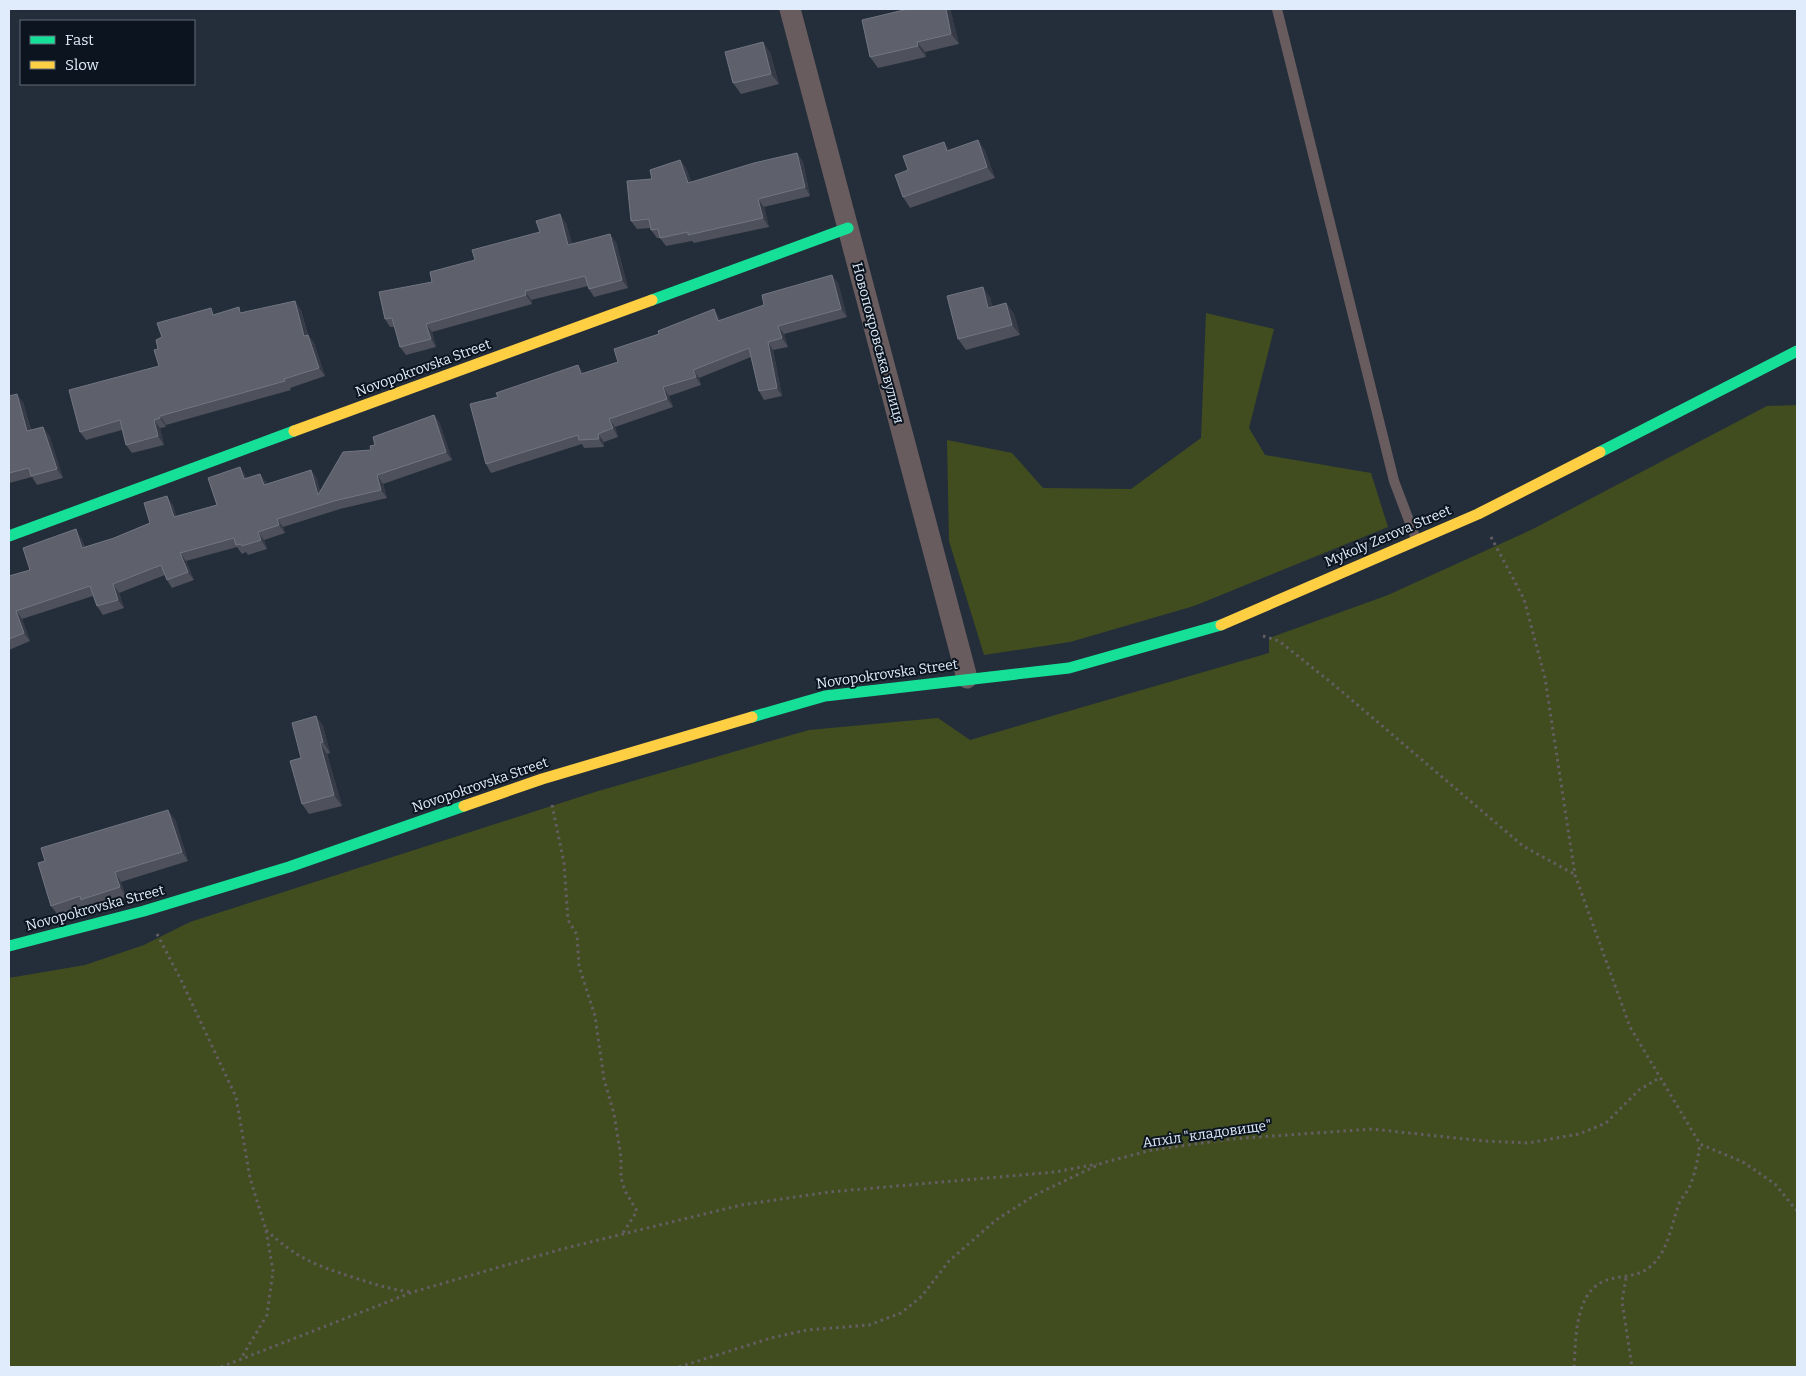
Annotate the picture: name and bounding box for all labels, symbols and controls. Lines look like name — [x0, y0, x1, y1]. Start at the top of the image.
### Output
legend — [20, 20, 195, 85]
text: Fast — [65, 31, 94, 49]
text: Slow — [65, 56, 100, 74]
street label: Новопокровська вулиця — [848, 261, 908, 426]
street label: Novopokrovska Street — [353, 336, 493, 400]
street label: Mykoly Zerova Street — [1322, 502, 1454, 570]
street label: Novopokrovska Street — [815, 656, 959, 692]
street label: Novopokrovska Street — [410, 754, 550, 816]
street label: Novopokrovska Street — [24, 881, 166, 935]
street label: Апхіл "кладовище" — [1141, 1117, 1273, 1151]

